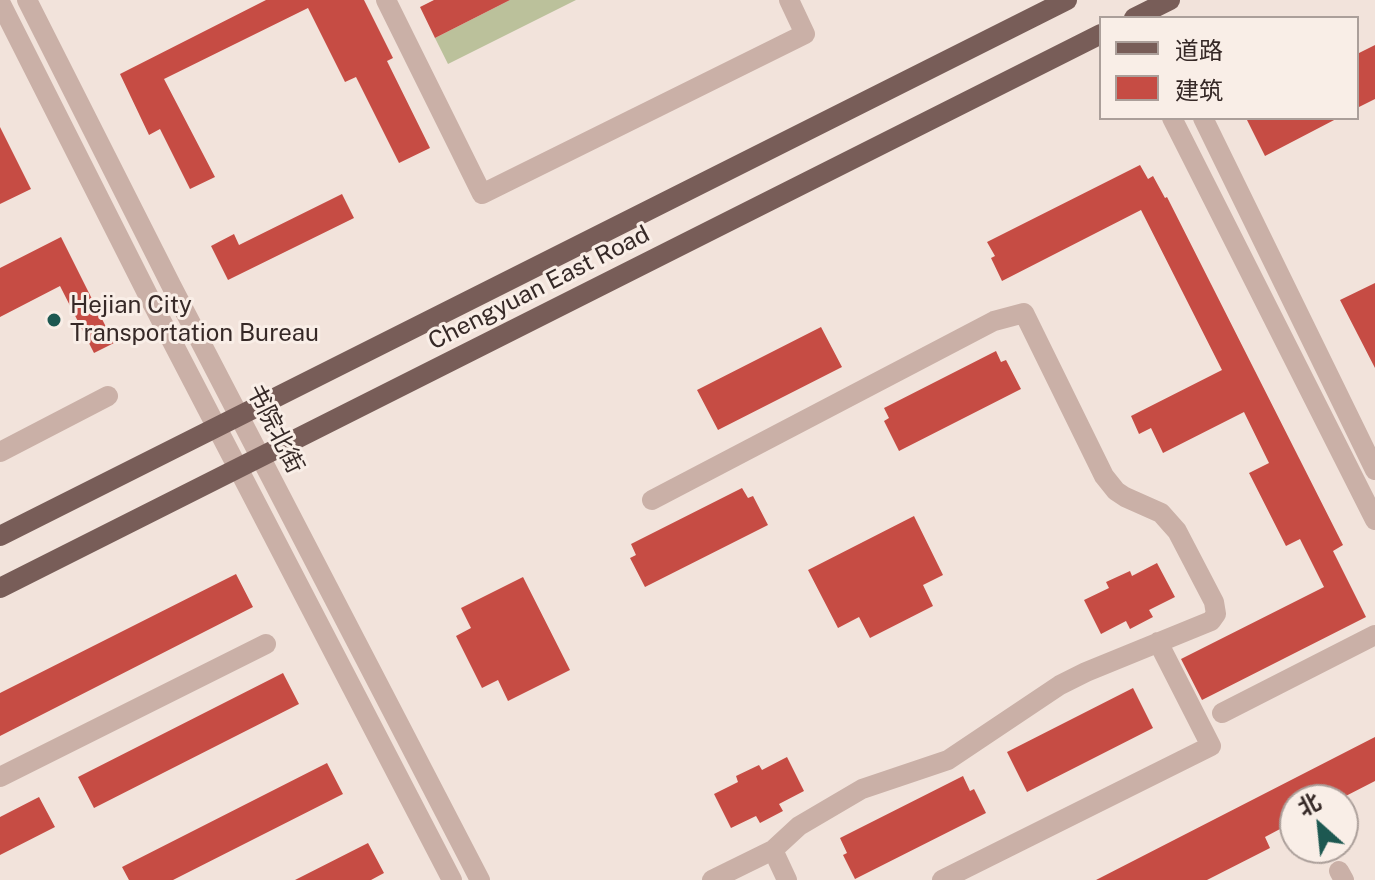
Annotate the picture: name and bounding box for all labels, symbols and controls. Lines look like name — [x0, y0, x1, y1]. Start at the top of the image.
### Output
legend — [1099, 16, 1359, 120]
text: 道路 — [1175, 36, 1223, 64]
text: 建筑 — [1175, 76, 1223, 104]
street label: Chengyuan East Road — [424, 220, 654, 356]
place label: Hejian City Transportation Bureau — [70, 292, 319, 348]
marker: Hejian City Transportation Bureau — [45, 311, 63, 329]
street label: 书院北街 — [240, 380, 310, 478]
north arrow — [1279, 784, 1359, 864]
text: 北 — [1293, 788, 1325, 821]

